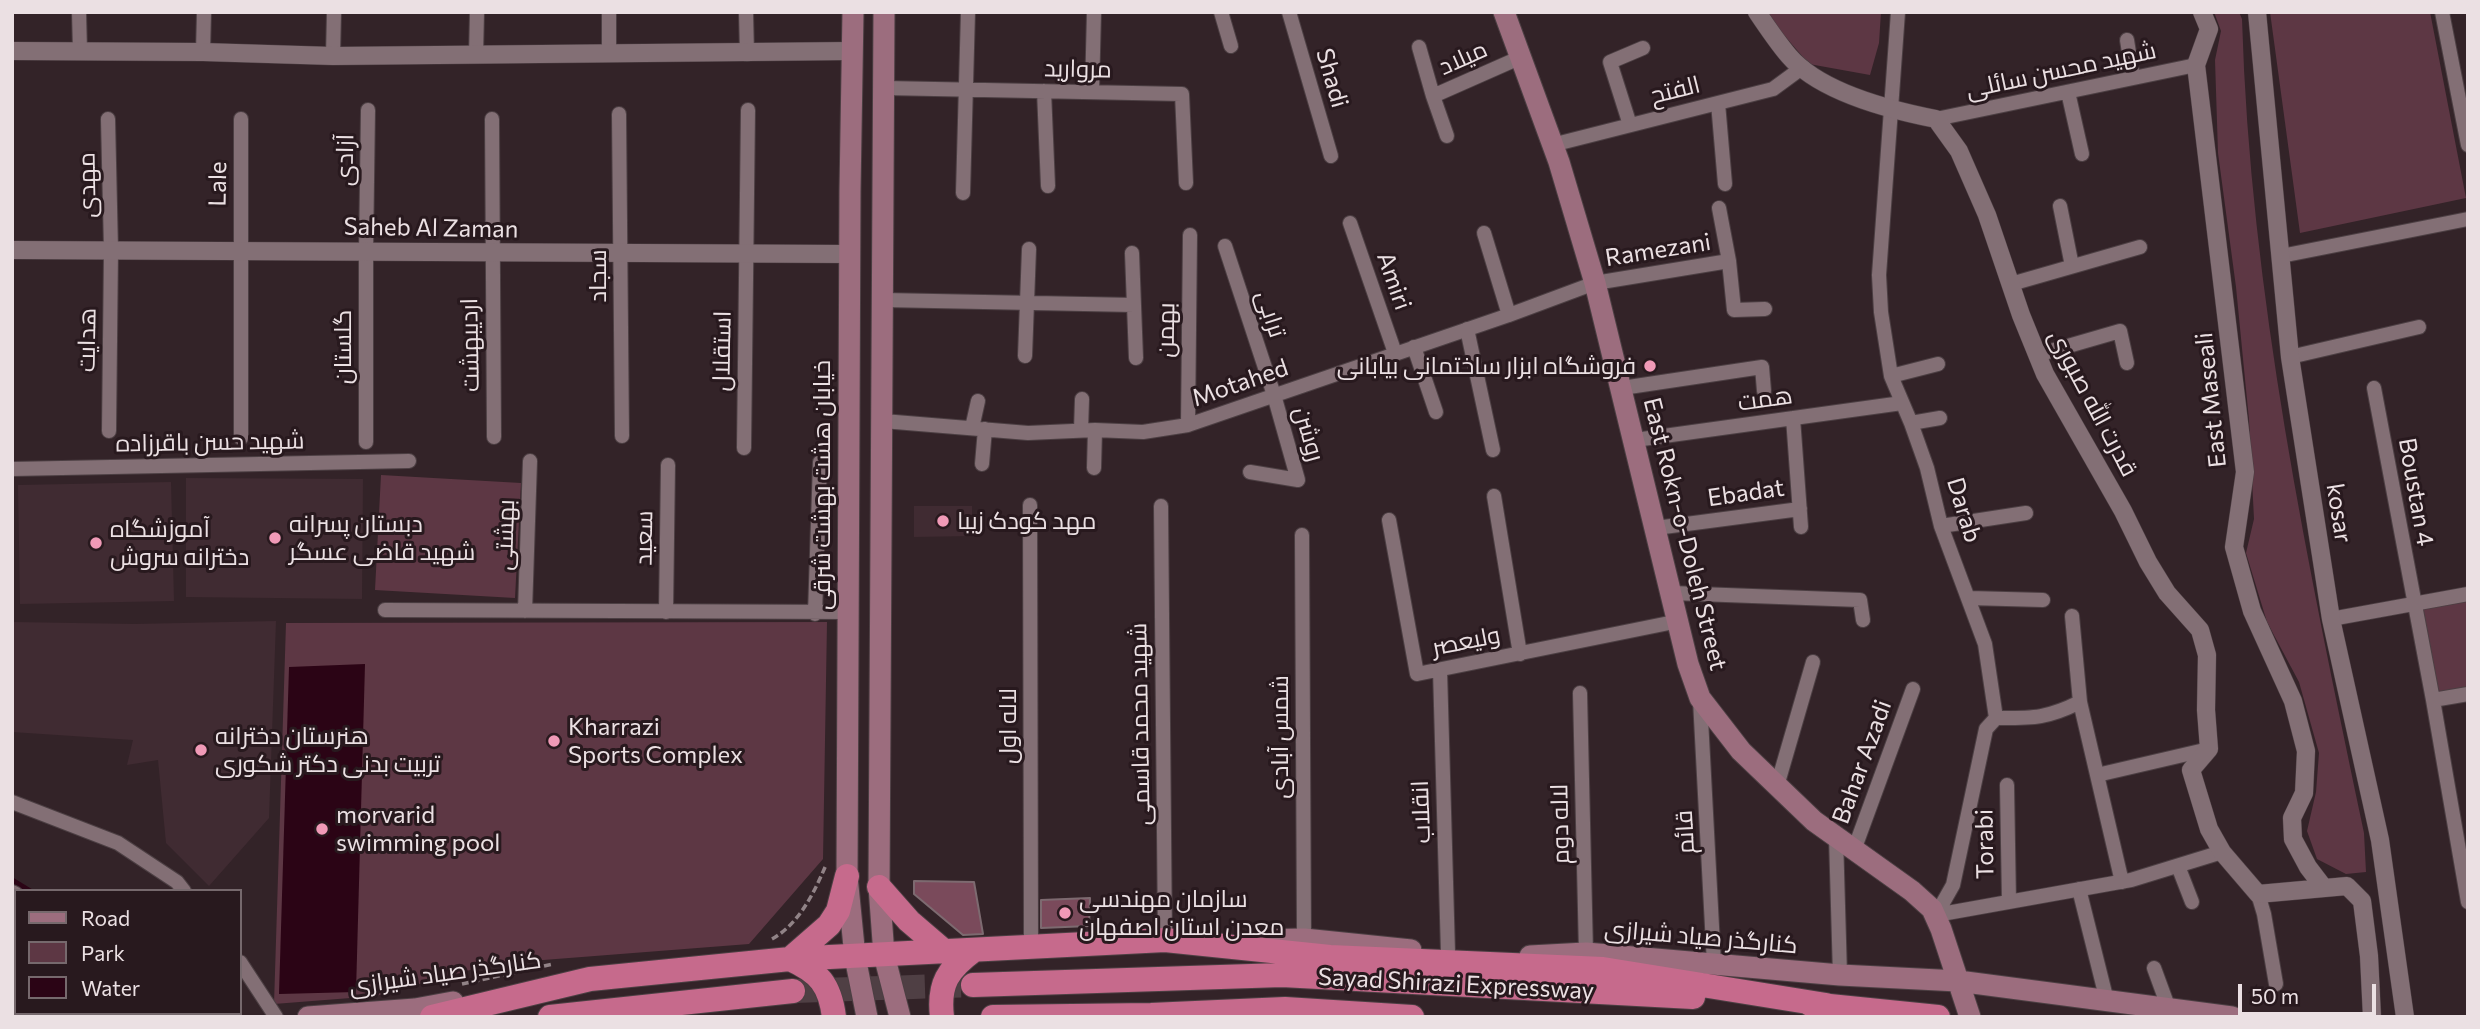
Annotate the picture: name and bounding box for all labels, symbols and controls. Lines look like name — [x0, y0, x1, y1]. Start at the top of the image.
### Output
street label: میلاد — [1434, 35, 1492, 81]
street label: شهید محسن سائلی — [1963, 36, 2159, 104]
street label: Shadi — [1310, 45, 1354, 111]
street label: مروارید — [1044, 54, 1112, 84]
street label: الفتح — [1647, 70, 1703, 110]
street label: آزادی — [330, 134, 360, 186]
street label: مهدی — [72, 152, 102, 218]
street label: Lale — [203, 161, 233, 207]
street label: Saheb Al Zaman — [343, 212, 519, 244]
street label: Ramezani — [1603, 227, 1713, 273]
street label: Amiri — [1371, 248, 1417, 314]
street label: سجاد — [584, 250, 612, 302]
street label: ترابی — [1250, 287, 1292, 341]
street label: اردیبهشت — [455, 298, 485, 392]
street label: بهمن — [1151, 302, 1181, 358]
street label: هدایت — [72, 308, 102, 372]
street label: گلستان — [329, 310, 357, 384]
street label: استقلال — [707, 310, 737, 392]
street label: قدرت الله صبوری — [2042, 325, 2144, 481]
street label: East Maseali — [2190, 331, 2232, 469]
place label: فروشگاه ابزار ساختمانی بیابانی — [1337, 352, 1636, 380]
street label: Motahed — [1188, 353, 1292, 413]
marker: فروشگاه ابزار ساختمانی بیابانی — [1642, 358, 1658, 374]
street label: خیابان هشت بهشت شرقی — [808, 360, 836, 610]
street label: همت — [1736, 381, 1794, 417]
street label: East Rokn-o-Doleh Street — [1637, 395, 1733, 673]
street label: روشن — [1287, 403, 1331, 465]
street label: شهید حسن باقرزاده — [115, 426, 305, 458]
street label: Boustan 4 — [2392, 436, 2440, 548]
street label: Ebadat — [1706, 473, 1786, 513]
street label: Darab — [1941, 474, 1987, 546]
street label: kosar — [2320, 481, 2358, 545]
street label: بهشتی — [489, 499, 521, 571]
place label: مهد کودک زیبا — [957, 507, 1096, 535]
place label: دبستان پسرانه شهید قاضی عسگر — [289, 510, 475, 566]
street label: سعید — [629, 510, 659, 566]
marker: مهد کودک زیبا — [935, 513, 951, 529]
place label: آموزشگاه دخترانه سروش — [110, 515, 249, 571]
marker: دبستان پسرانه شهید قاضی عسگر — [267, 530, 283, 546]
marker: آموزشگاه دخترانه سروش — [88, 535, 104, 551]
street label: ولیعصر — [1429, 620, 1503, 662]
street label: شهید محمد قاسمی — [1124, 622, 1156, 826]
street label: شمس آبادی — [1266, 675, 1294, 799]
street label: لاله اول — [994, 688, 1022, 764]
street label: Bahar Azadi — [1826, 696, 1898, 828]
place label: Kharrazi Sports Complex — [568, 713, 743, 769]
place label: هنرستان دخترانه تربیت بدنی دکتر شکوری — [215, 722, 441, 778]
marker: Kharrazi Sports Complex — [546, 733, 562, 749]
marker: هنرستان دخترانه تربیت بدنی دکتر شکوری — [193, 742, 209, 758]
street label: انقلاب — [1406, 780, 1436, 844]
street label: لاله دوم — [1545, 784, 1575, 864]
place label: morvarid swimming pool — [336, 801, 500, 857]
street label: قائم — [1669, 809, 1701, 855]
street label: Torabi — [1970, 809, 2000, 879]
marker: morvarid swimming pool — [314, 821, 330, 837]
place label: سازمان مهندسی معدن استان اصفهان — [1079, 885, 1284, 941]
legend — [14, 889, 242, 1015]
text: Road — [81, 905, 130, 930]
marker: سازمان مهندسی معدن استان اصفهان — [1057, 905, 1073, 921]
street label: کنارگذر صیاد شیرازی — [1603, 914, 1799, 960]
text: Park — [81, 940, 125, 965]
street label: کنارگذر صیاد شیرازی — [347, 945, 543, 1001]
street label: Sayad Shirazi Expressway — [1317, 962, 1595, 1006]
scale bar — [2242, 970, 2380, 1014]
text: Water — [81, 975, 140, 1000]
text: 50 m — [2251, 983, 2299, 1008]

